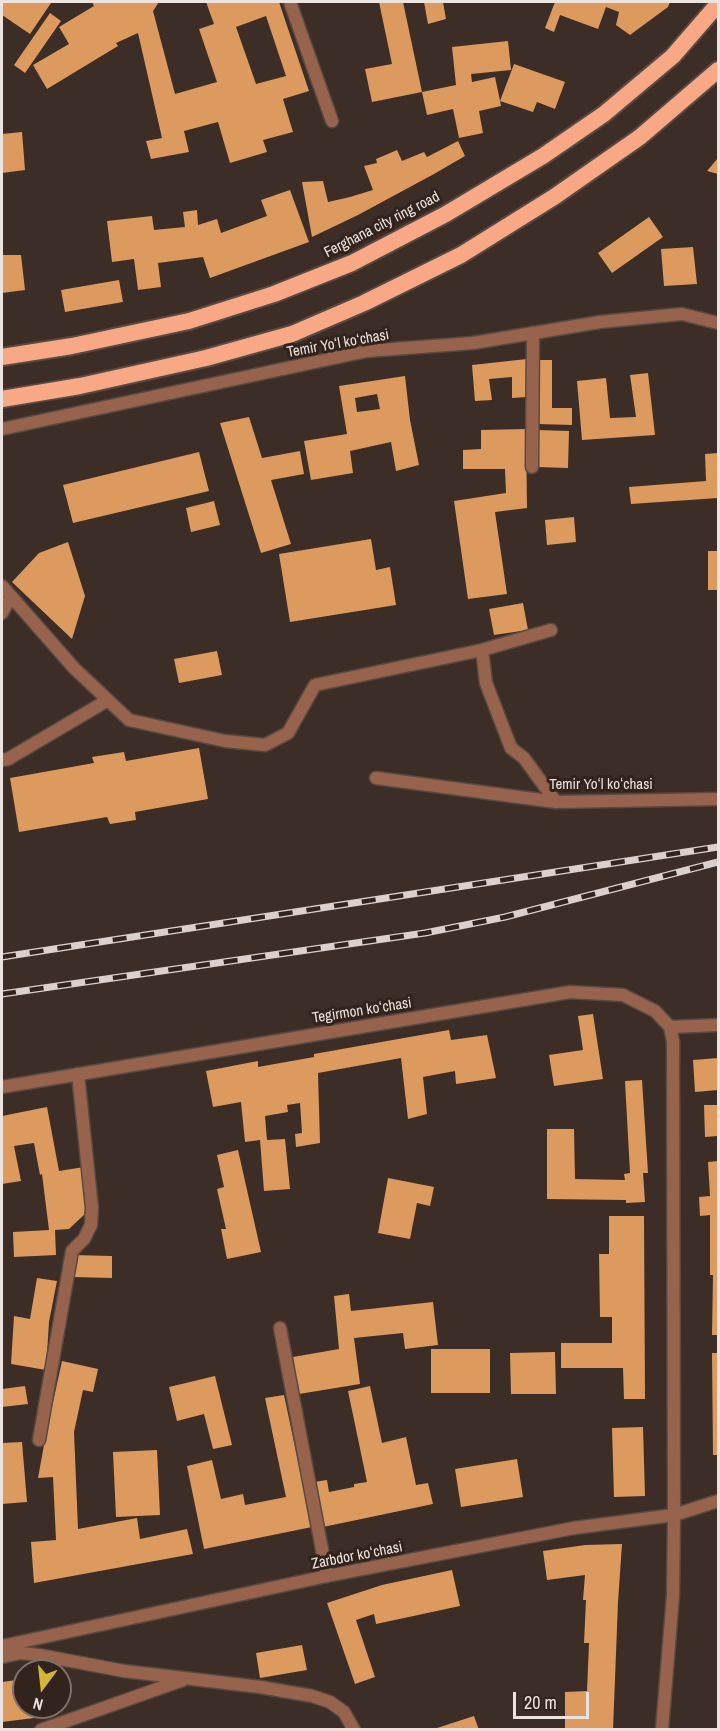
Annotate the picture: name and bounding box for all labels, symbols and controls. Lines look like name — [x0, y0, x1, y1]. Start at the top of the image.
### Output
street label: Ferghana city ring road — [321, 188, 443, 262]
street label: Temir Yoʻl koʻchasi — [286, 326, 390, 362]
street label: Temir Yoʻl koʻchasi — [549, 776, 653, 794]
street label: Tegirmon koʻchasi — [311, 994, 413, 1028]
street label: Zarbdor koʻchasi — [310, 1538, 404, 1574]
north arrow — [12, 1659, 72, 1719]
scale bar — [516, 1680, 592, 1718]
text: 20 m — [524, 1690, 557, 1715]
text: N — [30, 1693, 45, 1716]

